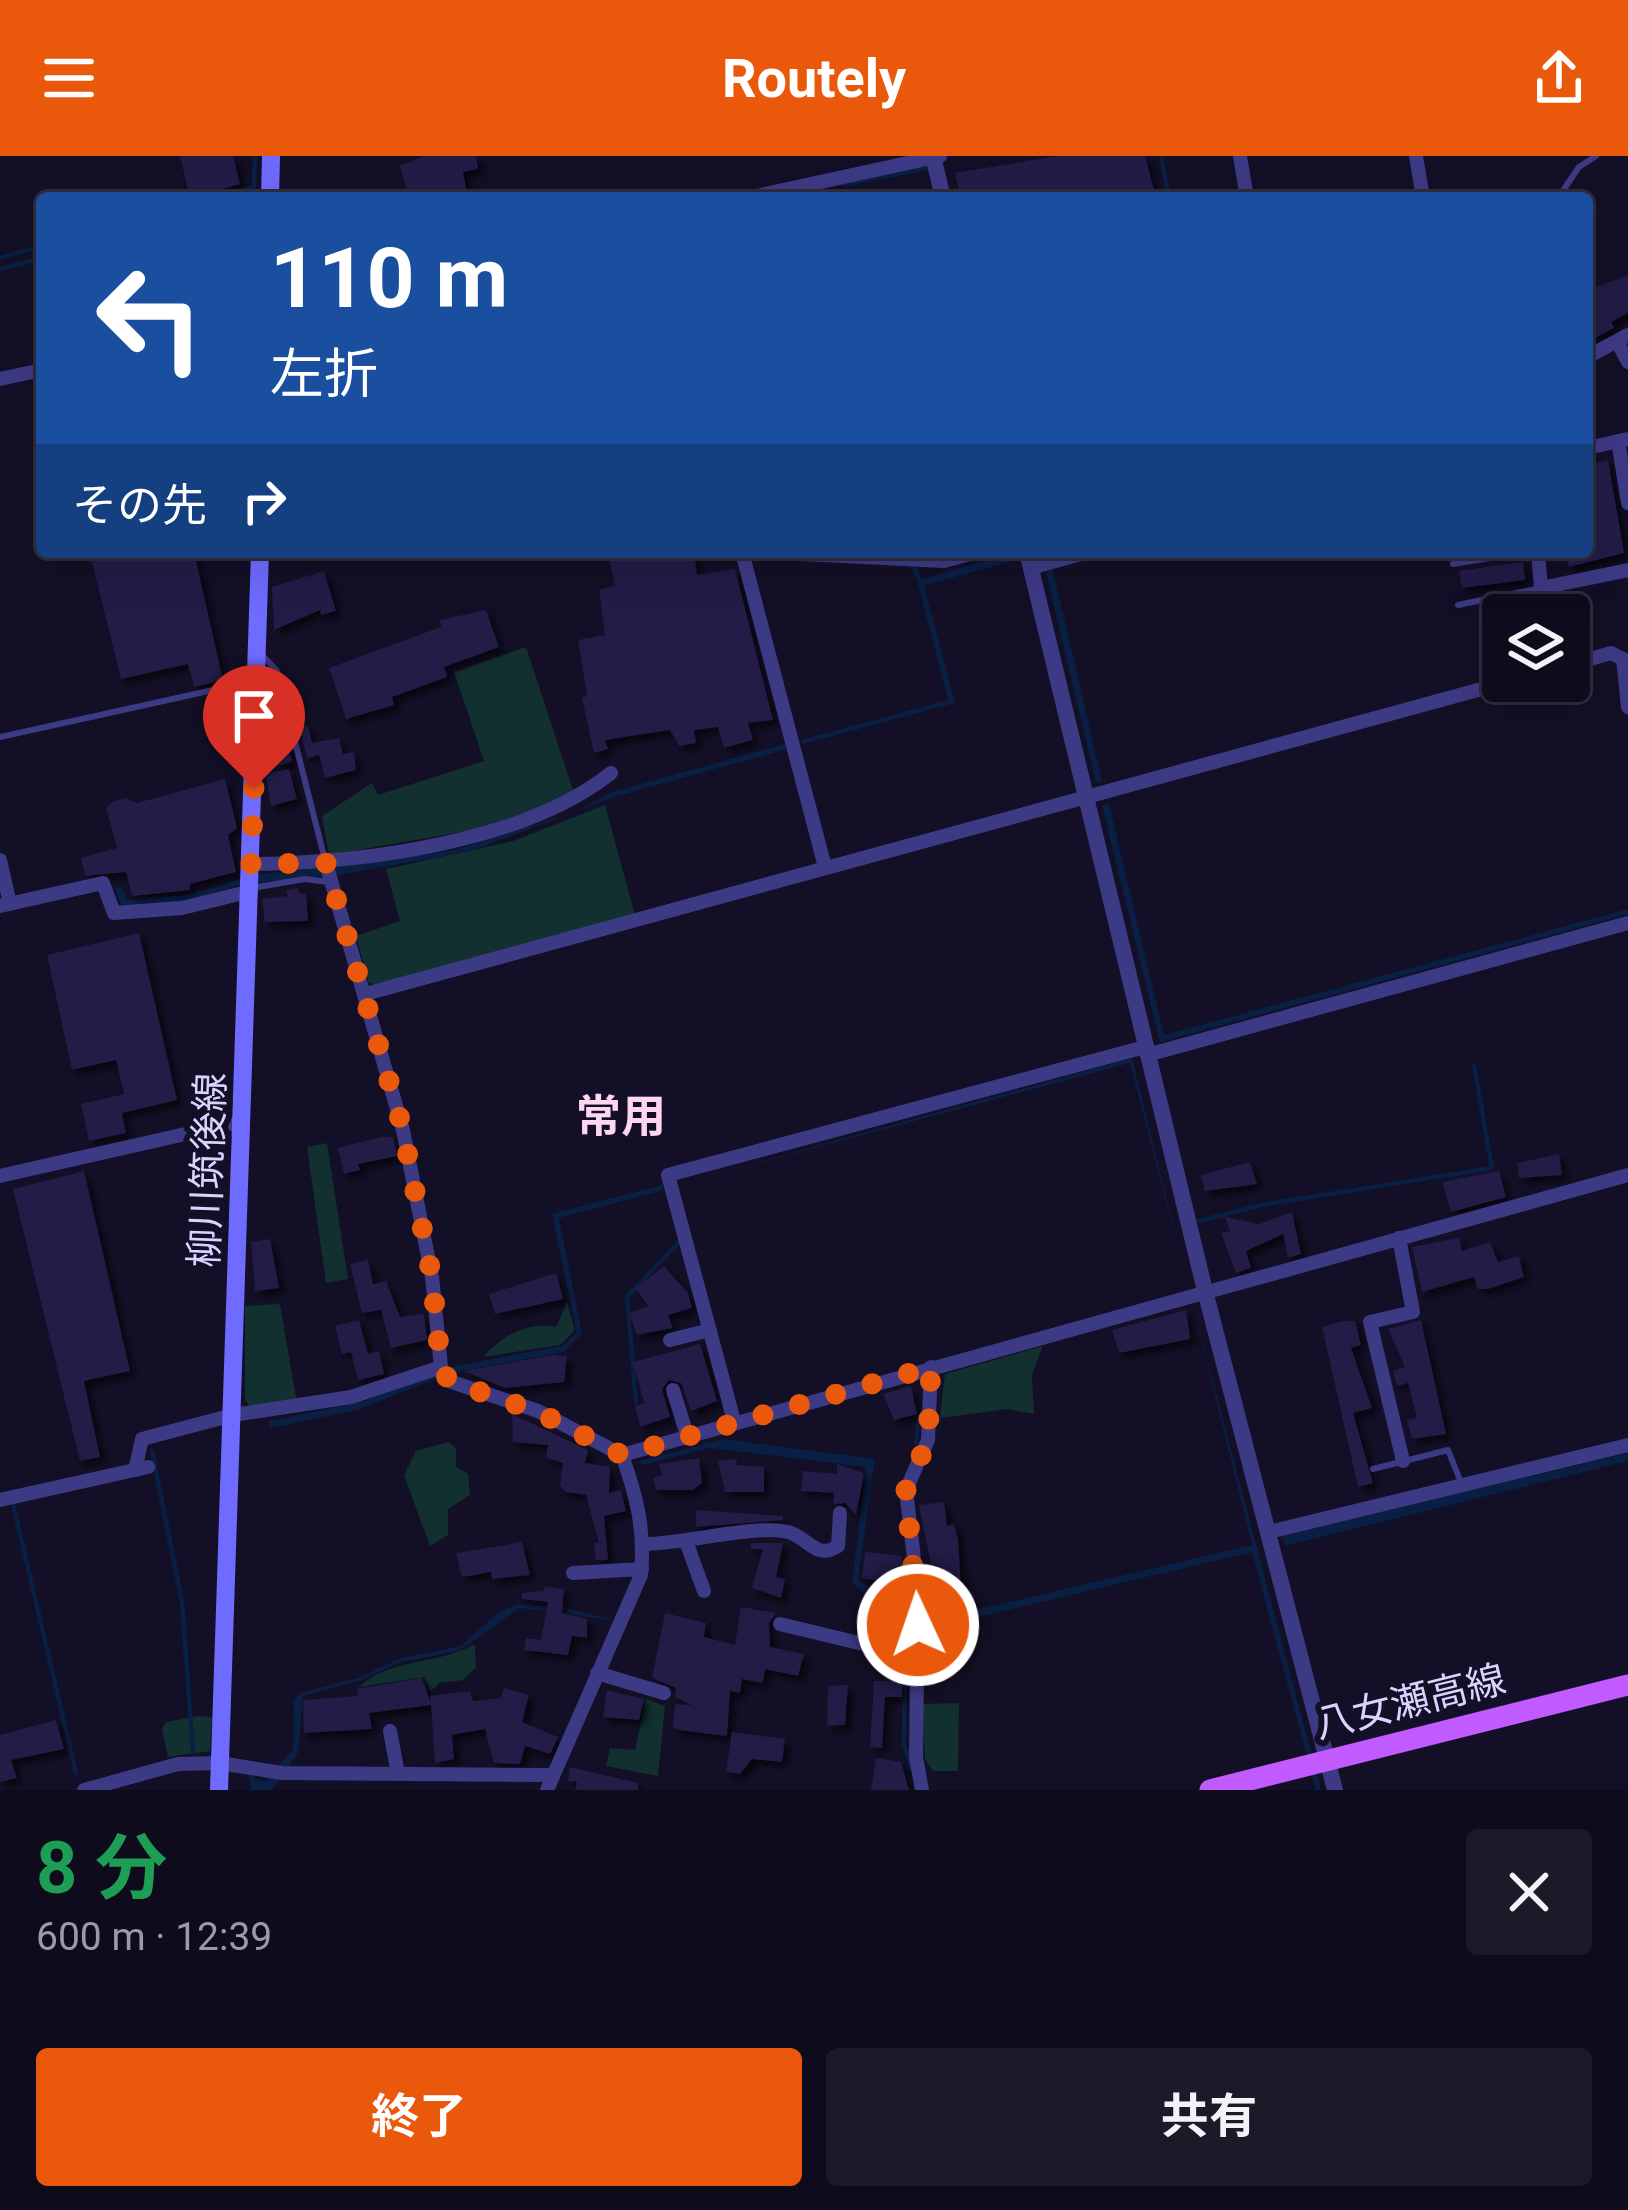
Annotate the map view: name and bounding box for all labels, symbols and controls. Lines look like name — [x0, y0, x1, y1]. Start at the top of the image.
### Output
icon: menu — [36, 45, 102, 111]
icon: share — [1526, 45, 1592, 111]
text: Routely — [722, 47, 906, 110]
text: 110 m — [270, 229, 508, 328]
icon: left — [72, 240, 228, 396]
text: 左折 — [270, 343, 378, 406]
icon: right — [231, 468, 297, 534]
text: その先 — [72, 479, 207, 532]
map controls — [1482, 594, 1590, 702]
button: layers — [1482, 594, 1590, 702]
pin — [203, 665, 305, 788]
icon: arrive — [221, 683, 287, 749]
street label: 柳川筑後線 — [182, 1072, 234, 1268]
district label: 常用 — [576, 1090, 666, 1143]
position arrow — [855, 1562, 981, 1688]
street label: 八女瀬高線 — [1310, 1656, 1510, 1748]
text: 8 分 — [36, 1826, 167, 1911]
button: close — [1466, 1829, 1592, 1955]
text: 600 m · 12:39 — [36, 1914, 272, 1960]
button: 終了 — [36, 2048, 802, 2186]
button: 共有 — [826, 2048, 1592, 2186]

